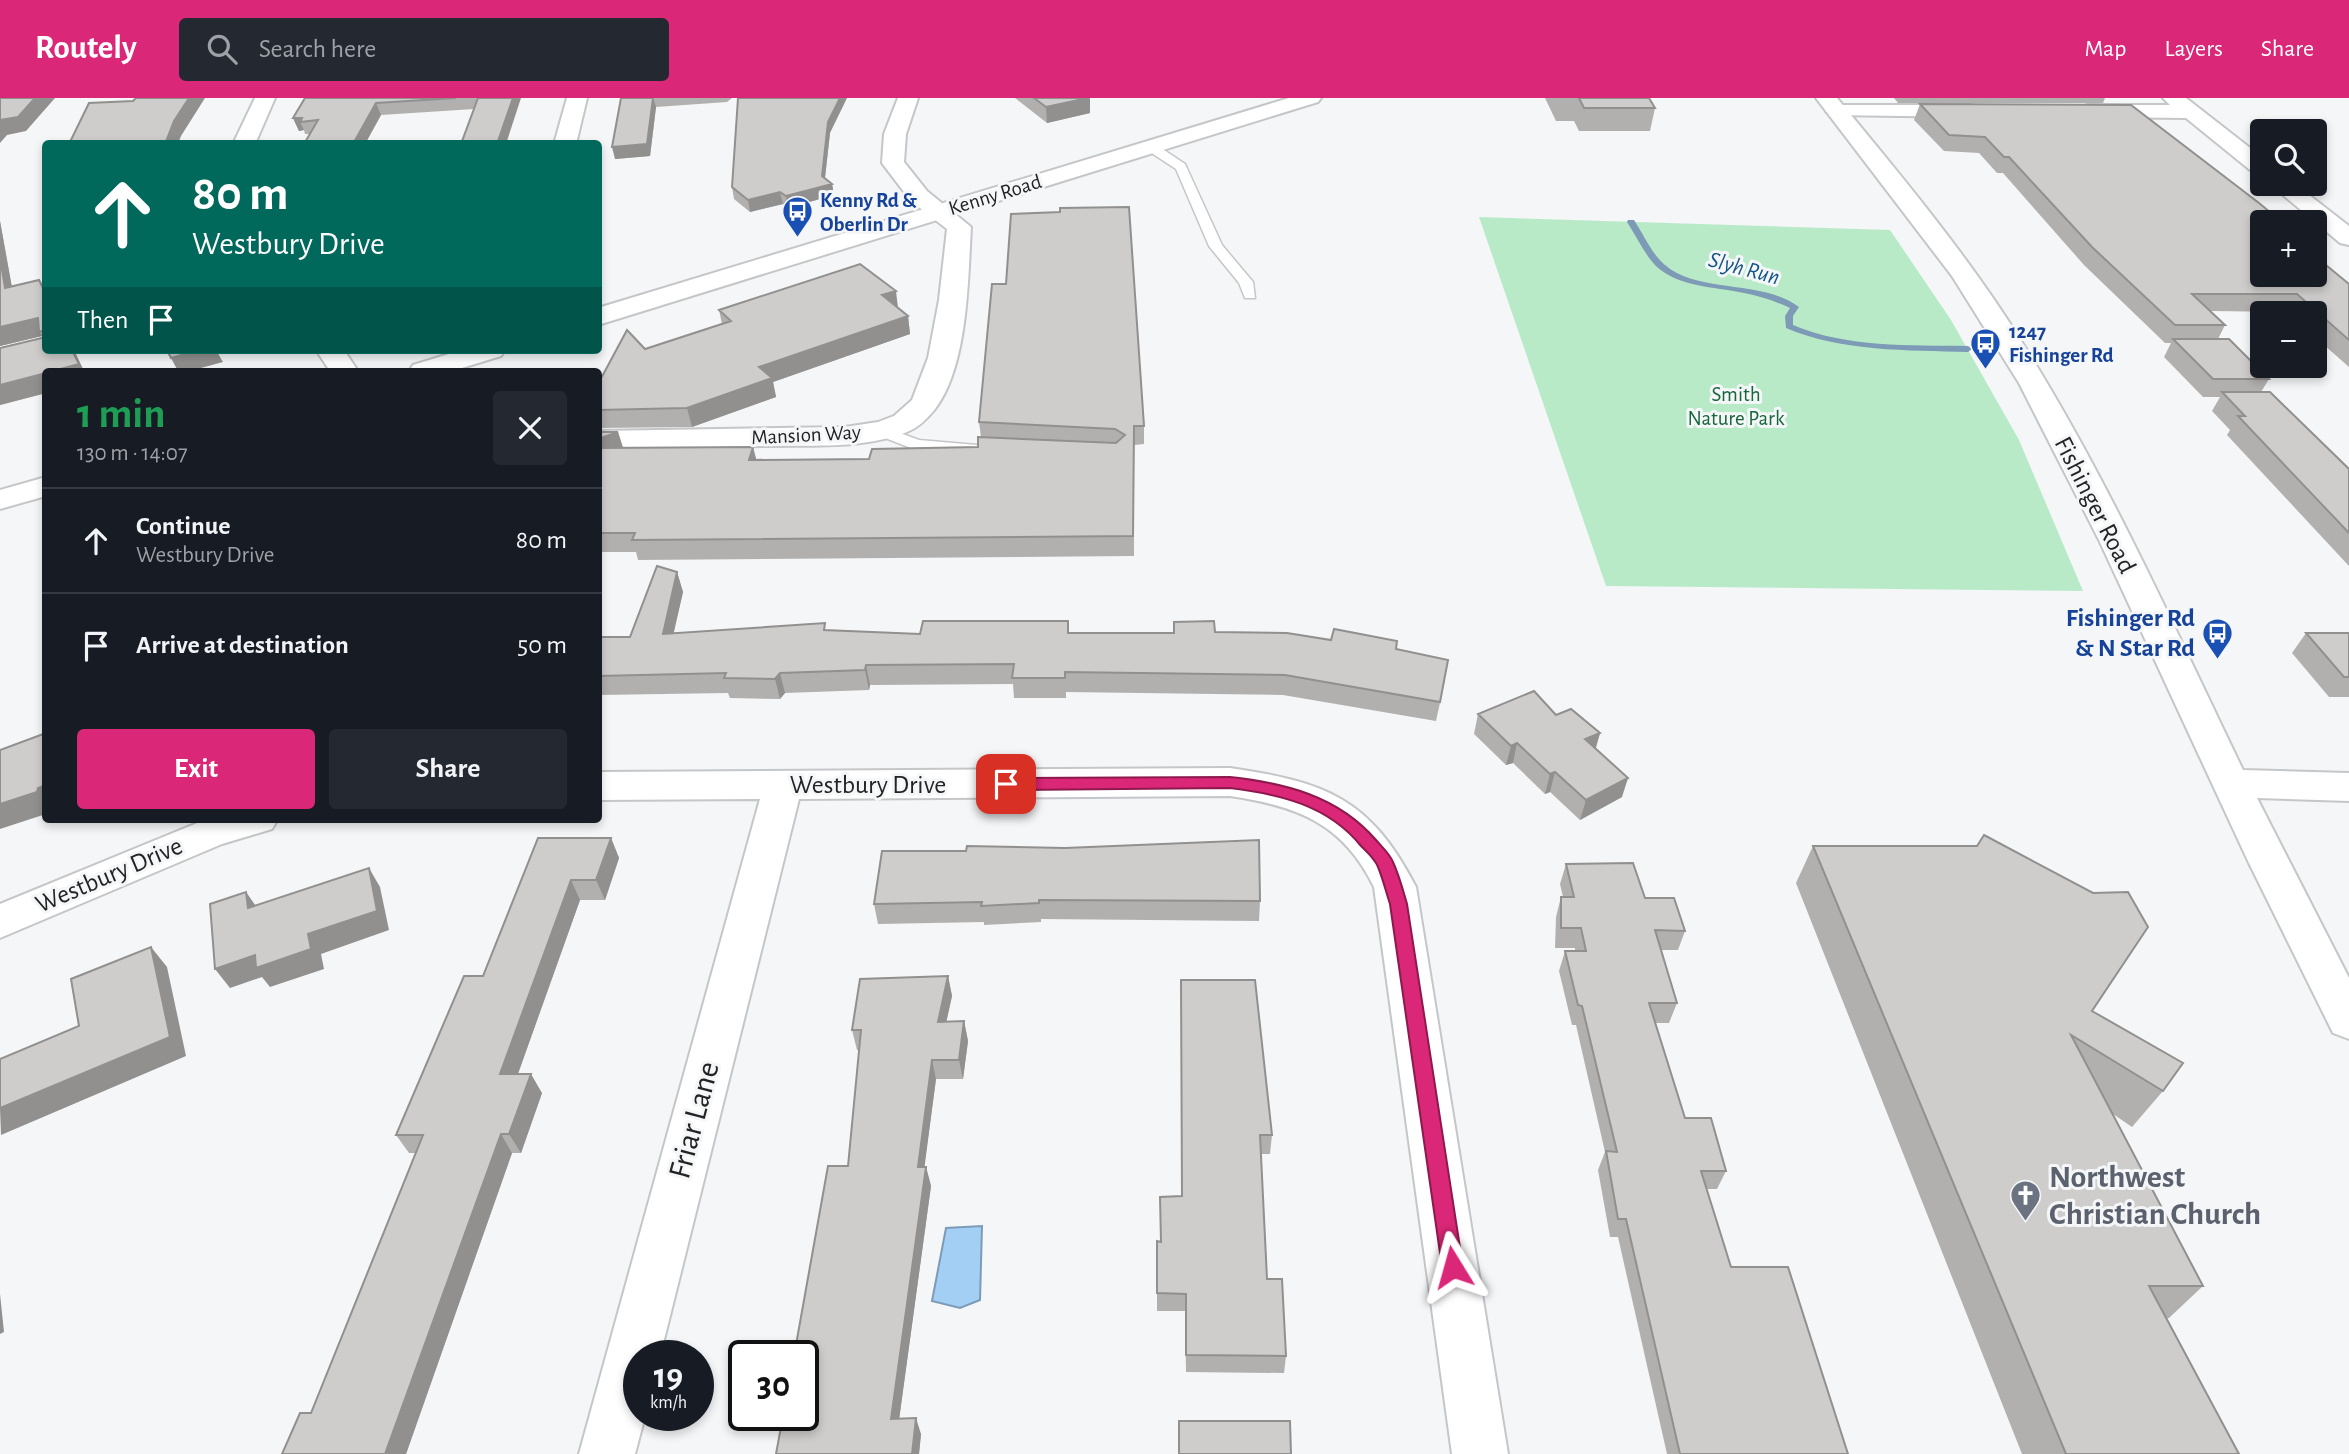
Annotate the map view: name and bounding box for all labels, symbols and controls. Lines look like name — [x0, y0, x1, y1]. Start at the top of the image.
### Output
search box — [179, 18, 669, 81]
icon: search — [203, 30, 241, 68]
text: Routely — [35, 32, 137, 65]
text: Search here — [259, 36, 376, 62]
text: Map — [2084, 37, 2126, 61]
text: Layers — [2164, 37, 2223, 61]
text: Share — [2261, 37, 2314, 61]
map controls — [2250, 119, 2327, 378]
button: search — [2250, 119, 2327, 196]
icon: ahead — [77, 168, 168, 259]
text: 80 m — [192, 170, 289, 219]
street label: Kenny Road — [946, 171, 1044, 219]
place label: Kenny Rd & Oberlin Dr — [820, 190, 917, 235]
bus stop icon: Kenny Rd & Oberlin Dr — [780, 195, 814, 239]
button: + — [2250, 210, 2327, 287]
text: Westbury Drive — [192, 228, 385, 260]
water label: Slyh Run — [1706, 248, 1782, 290]
icon: arrive — [142, 301, 180, 339]
button: − — [2250, 301, 2327, 378]
text: Then — [77, 307, 128, 333]
place label: 1247 Fishinger Rd — [2009, 321, 2113, 366]
bus stop icon: 1247 Fishinger Rd — [1969, 326, 2003, 370]
park label: Smith Nature Park — [1688, 384, 1785, 429]
button: close — [493, 391, 567, 465]
text: 1 min — [77, 393, 166, 435]
street label: Mansion Way — [751, 422, 861, 448]
street label: Fishinger Road — [2049, 433, 2141, 577]
text: 130 m · 14:07 — [77, 442, 188, 465]
text: Continue — [136, 513, 231, 539]
icon: ahead — [77, 522, 115, 560]
text: 80 m — [516, 527, 567, 553]
text: Westbury Drive — [136, 544, 274, 567]
place label: Fishinger Rd & N Star Rd — [2066, 605, 2195, 661]
bus stop icon: Fishinger Rd & N Star Rd — [2201, 616, 2235, 660]
icon: arrive — [77, 627, 115, 665]
text: Arrive at destination — [136, 632, 349, 658]
text: 50 m — [517, 632, 567, 658]
button: Exit — [77, 729, 315, 809]
button: Share — [329, 729, 567, 809]
pin — [976, 754, 1036, 814]
icon: arrive — [987, 765, 1025, 803]
street label: Westbury Drive — [790, 772, 946, 798]
street label: Westbury Drive — [32, 832, 186, 918]
street label: Friar Lane — [663, 1058, 725, 1182]
place label: Northwest Christian Church — [2049, 1161, 2261, 1230]
church icon: Northwest Christian Church — [2009, 1178, 2043, 1222]
position arrow — [1416, 1230, 1490, 1304]
speed limit sign: 30 — [728, 1340, 819, 1431]
text: 19 — [654, 1359, 683, 1394]
text: km/h — [650, 1394, 687, 1412]

